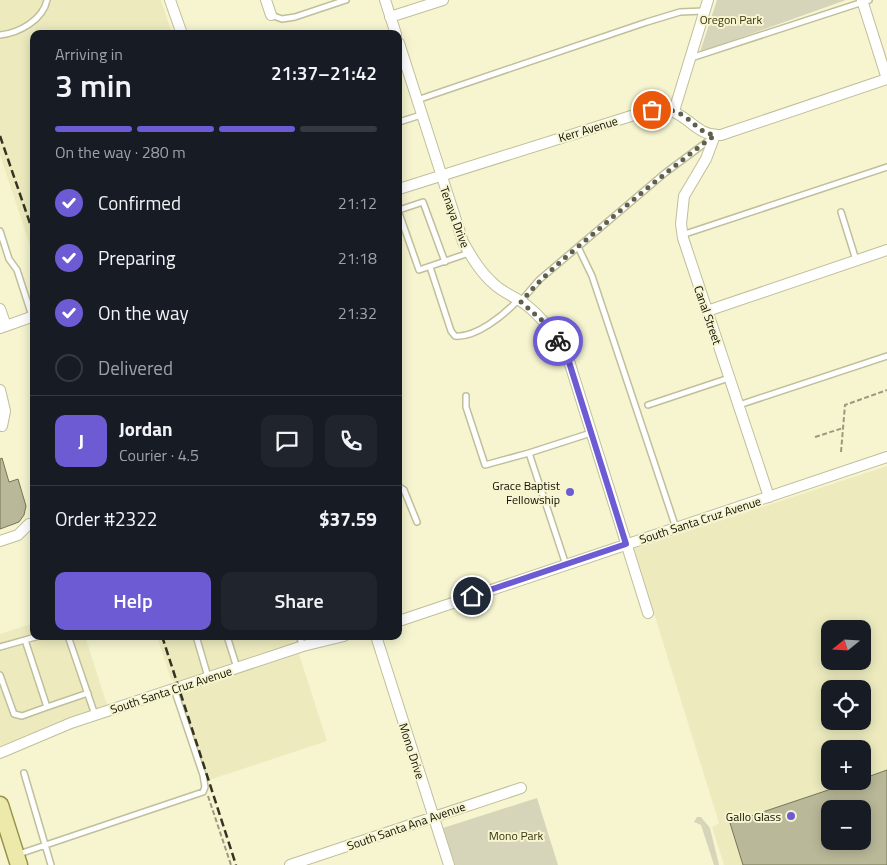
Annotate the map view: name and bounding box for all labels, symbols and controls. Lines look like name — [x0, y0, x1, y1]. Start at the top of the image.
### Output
park label: Oregon Park — [700, 10, 763, 29]
text: Arriving in — [55, 42, 123, 66]
text: 21:37–21:42 — [271, 58, 377, 87]
text: 3 min — [55, 61, 132, 109]
pin — [631, 89, 673, 131]
icon: bag — [638, 96, 666, 124]
street label: Kerr Avenue — [556, 111, 620, 147]
text: On the way · 280 m — [55, 140, 186, 164]
street label: Tenaya Drive — [435, 184, 475, 250]
text: Confirmed — [98, 188, 181, 217]
icon: check — [55, 189, 83, 217]
text: 21:12 — [338, 191, 377, 215]
text: Preparing — [98, 243, 175, 272]
icon: check — [55, 244, 83, 272]
text: 21:18 — [338, 246, 377, 270]
street label: Canal Street — [689, 283, 727, 348]
text: On the way — [98, 298, 189, 327]
icon: check — [55, 299, 83, 327]
text: 21:32 — [338, 301, 377, 325]
courier — [533, 316, 583, 366]
icon: bike — [544, 327, 572, 355]
text: Delivered — [98, 353, 173, 382]
text: Jordan — [119, 414, 172, 443]
button: chat — [261, 415, 313, 467]
button: phone — [325, 415, 377, 467]
text: J — [78, 426, 84, 455]
text: Courier · 4.5 — [119, 443, 199, 467]
place label: Grace Baptist Fellowship — [492, 476, 561, 509]
marker: Grace Baptist Fellowship — [564, 486, 576, 498]
street label: South Santa Cruz Avenue — [637, 491, 763, 549]
text: Order #2322 — [55, 504, 157, 533]
text: $37.59 — [319, 504, 377, 533]
button: Help — [55, 572, 211, 630]
button: Share — [221, 572, 377, 630]
pin — [451, 575, 493, 617]
icon: home — [458, 582, 486, 610]
north arrow — [821, 620, 871, 670]
map controls — [821, 620, 871, 850]
street label: South Santa Cruz Avenue — [108, 661, 234, 719]
button: locate — [821, 680, 871, 730]
street label: Mono Drive — [394, 720, 430, 782]
button: + — [821, 740, 871, 790]
street label: South Santa Ana Avenue — [344, 797, 468, 855]
button: − — [821, 800, 871, 850]
place label: Gallo Glass — [726, 807, 781, 826]
marker: Gallo Glass — [785, 810, 797, 822]
park label: Mono Park — [489, 826, 544, 845]

